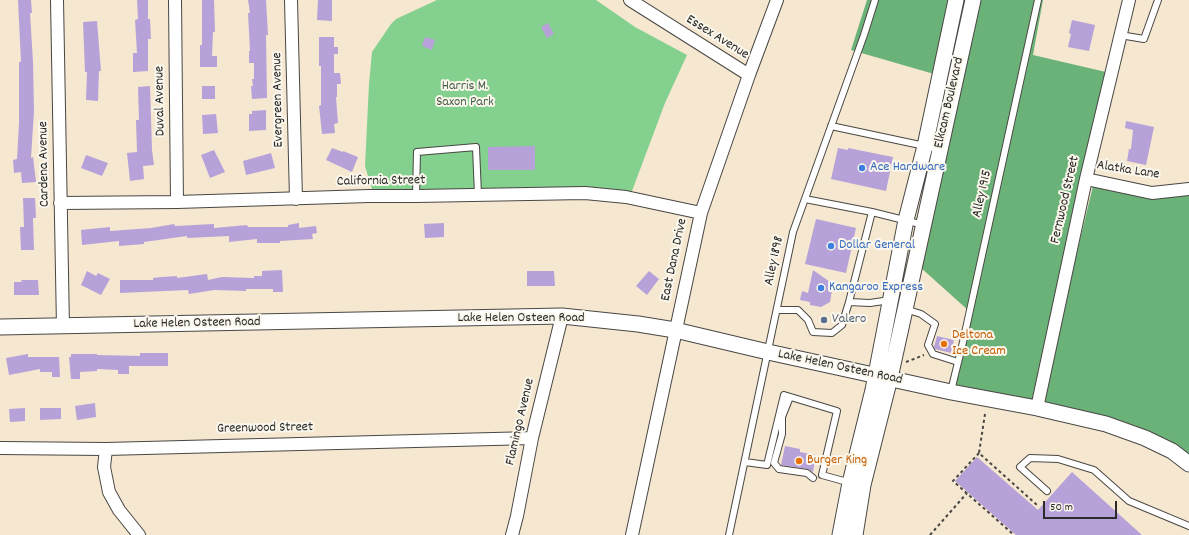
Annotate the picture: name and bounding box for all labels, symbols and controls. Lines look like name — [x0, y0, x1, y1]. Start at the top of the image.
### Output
street label: Essex Avenue — [682, 12, 752, 64]
street label: Evergreen Avenue — [270, 52, 288, 148]
street label: Elkcam Boulevard — [931, 56, 969, 150]
street label: Duval Avenue — [152, 66, 170, 136]
park label: Harris M. Saxon Park — [436, 79, 494, 112]
street label: Cardena Avenue — [36, 121, 54, 207]
street label: Fernwood Street — [1048, 155, 1084, 245]
street label: Alatka Lane — [1096, 158, 1160, 184]
place label: Ace Hardware — [870, 160, 945, 176]
marker: Ace Hardware — [857, 163, 867, 173]
street label: Alley 1915 — [969, 169, 997, 219]
street label: California Street — [337, 173, 425, 191]
street label: East Dana Drive — [658, 217, 692, 303]
street label: Alley 1898 — [762, 235, 788, 287]
place label: Dollar General — [839, 238, 915, 254]
marker: Dollar General — [826, 241, 836, 251]
place label: Kangaroo Express — [829, 280, 923, 296]
marker: Kangaroo Express — [816, 283, 826, 293]
street label: Lake Helen Osteen Road — [457, 311, 585, 327]
place label: Valero — [832, 312, 866, 328]
street label: Lake Helen Osteen Road — [133, 314, 261, 334]
marker: Valero — [819, 315, 829, 325]
place label: Deltona Ice Cream — [952, 328, 1006, 360]
marker: Deltona Ice Cream — [939, 339, 949, 349]
street label: Lake Helen Osteen Road — [776, 347, 904, 389]
street label: Flamingo Avenue — [503, 377, 539, 467]
street label: Greenwood Street — [217, 420, 313, 438]
place label: Burger King — [807, 453, 867, 469]
marker: Burger King — [794, 456, 804, 466]
scale bar — [1045, 493, 1119, 519]
text: 50 m — [1050, 499, 1073, 516]

